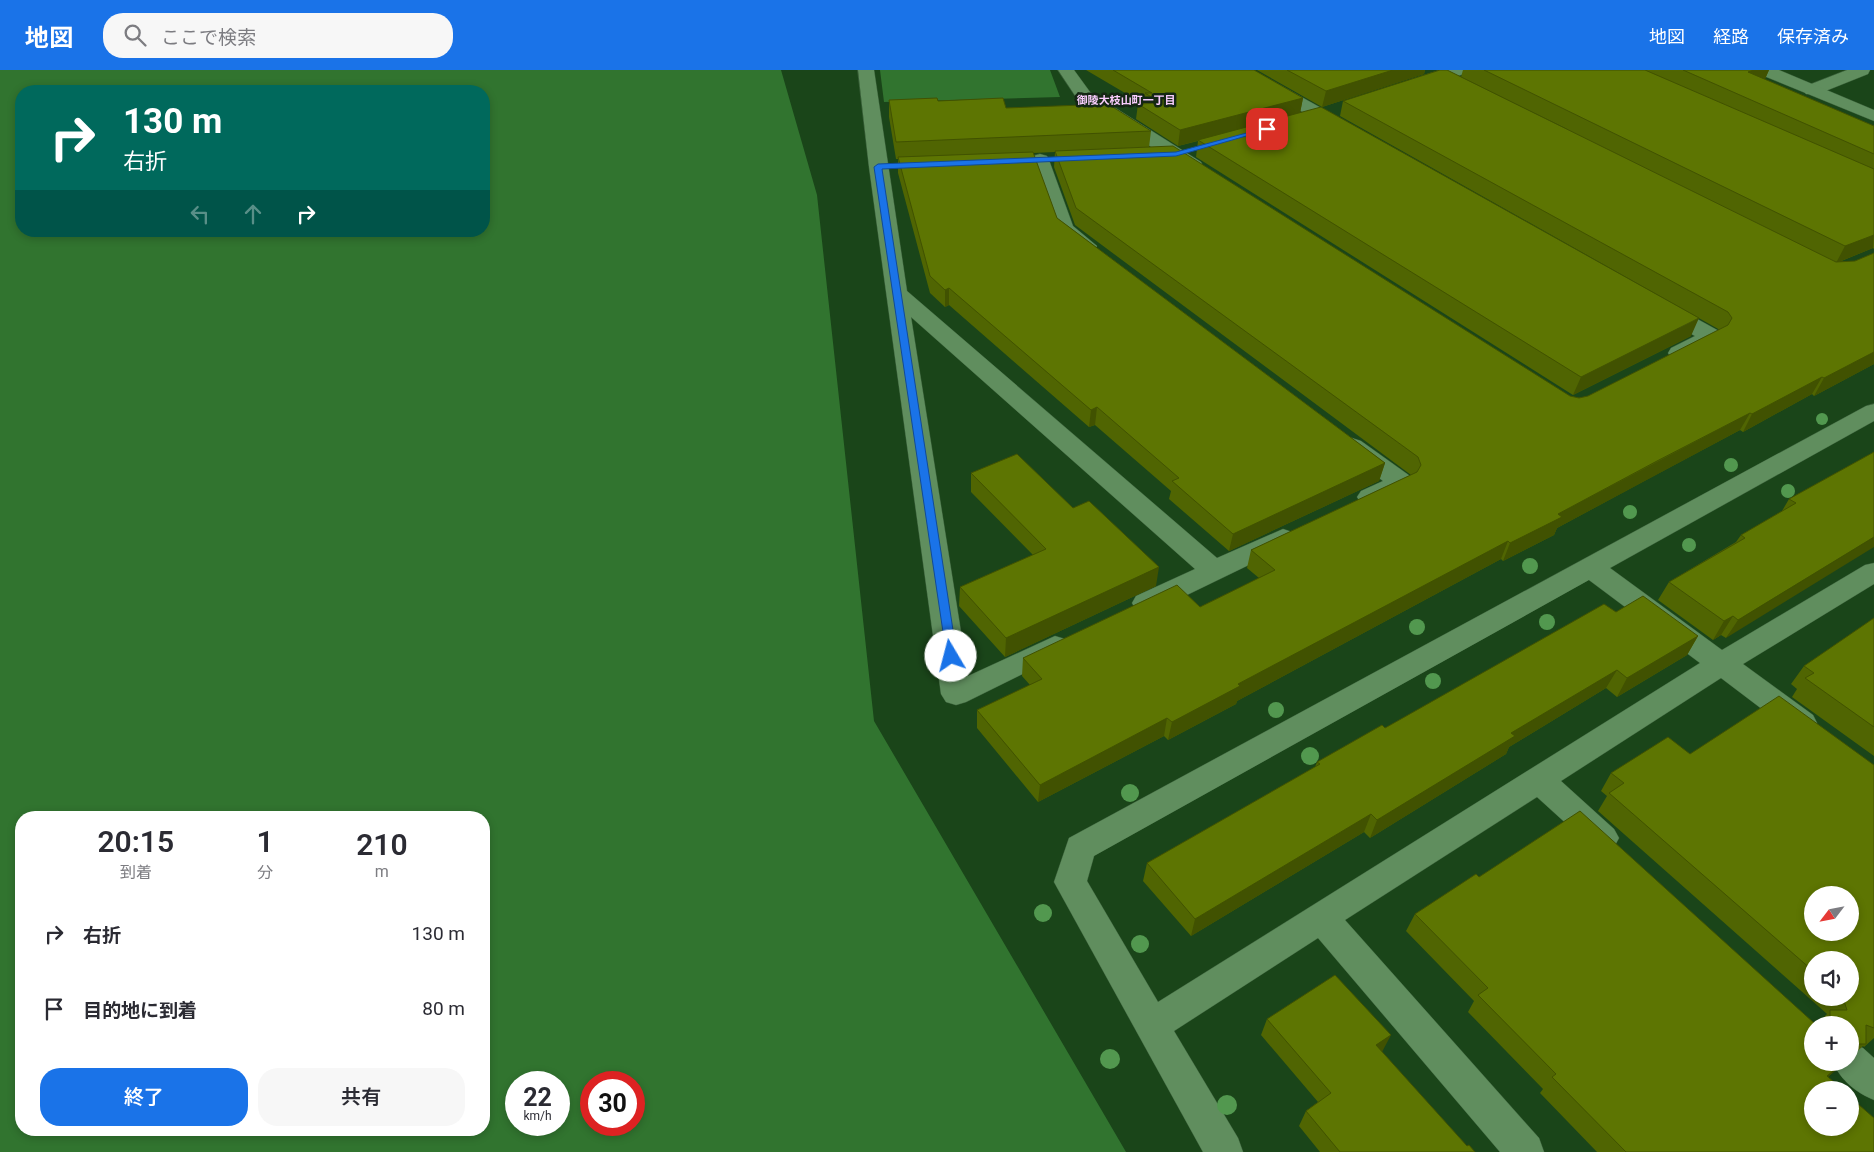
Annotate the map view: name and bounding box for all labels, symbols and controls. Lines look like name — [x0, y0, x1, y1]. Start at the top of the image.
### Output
search box — [103, 13, 453, 58]
icon: search — [121, 21, 149, 49]
text: 地図 — [25, 24, 73, 52]
text: ここで検索 — [161, 26, 256, 49]
text: 地図 — [1649, 26, 1685, 47]
text: 経路 — [1713, 26, 1749, 47]
text: 保存済み — [1777, 26, 1849, 47]
district label: 御陵大枝山町一丁目 — [1077, 94, 1176, 107]
text: 130 m — [123, 101, 222, 142]
icon: right — [40, 105, 105, 170]
pin — [1246, 108, 1288, 150]
icon: arrive — [1253, 115, 1281, 143]
text: 右折 — [123, 149, 167, 174]
icon: left — [186, 200, 214, 228]
icon: ahead — [239, 200, 267, 228]
icon: right — [292, 200, 320, 228]
position arrow — [924, 629, 976, 681]
text: 20:15 — [97, 824, 174, 859]
text: 1 — [257, 824, 274, 859]
text: 210 — [356, 827, 408, 862]
text: m — [375, 862, 389, 881]
text: 到着 — [120, 863, 152, 882]
text: 分 — [257, 863, 273, 882]
north arrow — [1804, 886, 1859, 941]
map controls — [1804, 886, 1859, 1136]
icon: right — [40, 920, 68, 948]
text: 130 m — [412, 922, 465, 945]
text: 右折 — [83, 924, 121, 947]
button: sound — [1804, 951, 1859, 1006]
icon: arrive — [40, 995, 68, 1023]
text: 80 m — [422, 997, 465, 1020]
text: 目的地に到着 — [83, 999, 197, 1022]
button: + — [1804, 1016, 1859, 1071]
button: 終了 — [40, 1068, 248, 1126]
button: 共有 — [258, 1068, 465, 1126]
speed limit sign: 30 — [580, 1071, 645, 1136]
button: − — [1804, 1081, 1859, 1136]
text: 22 — [523, 1083, 552, 1112]
text: km/h — [523, 1109, 552, 1123]

